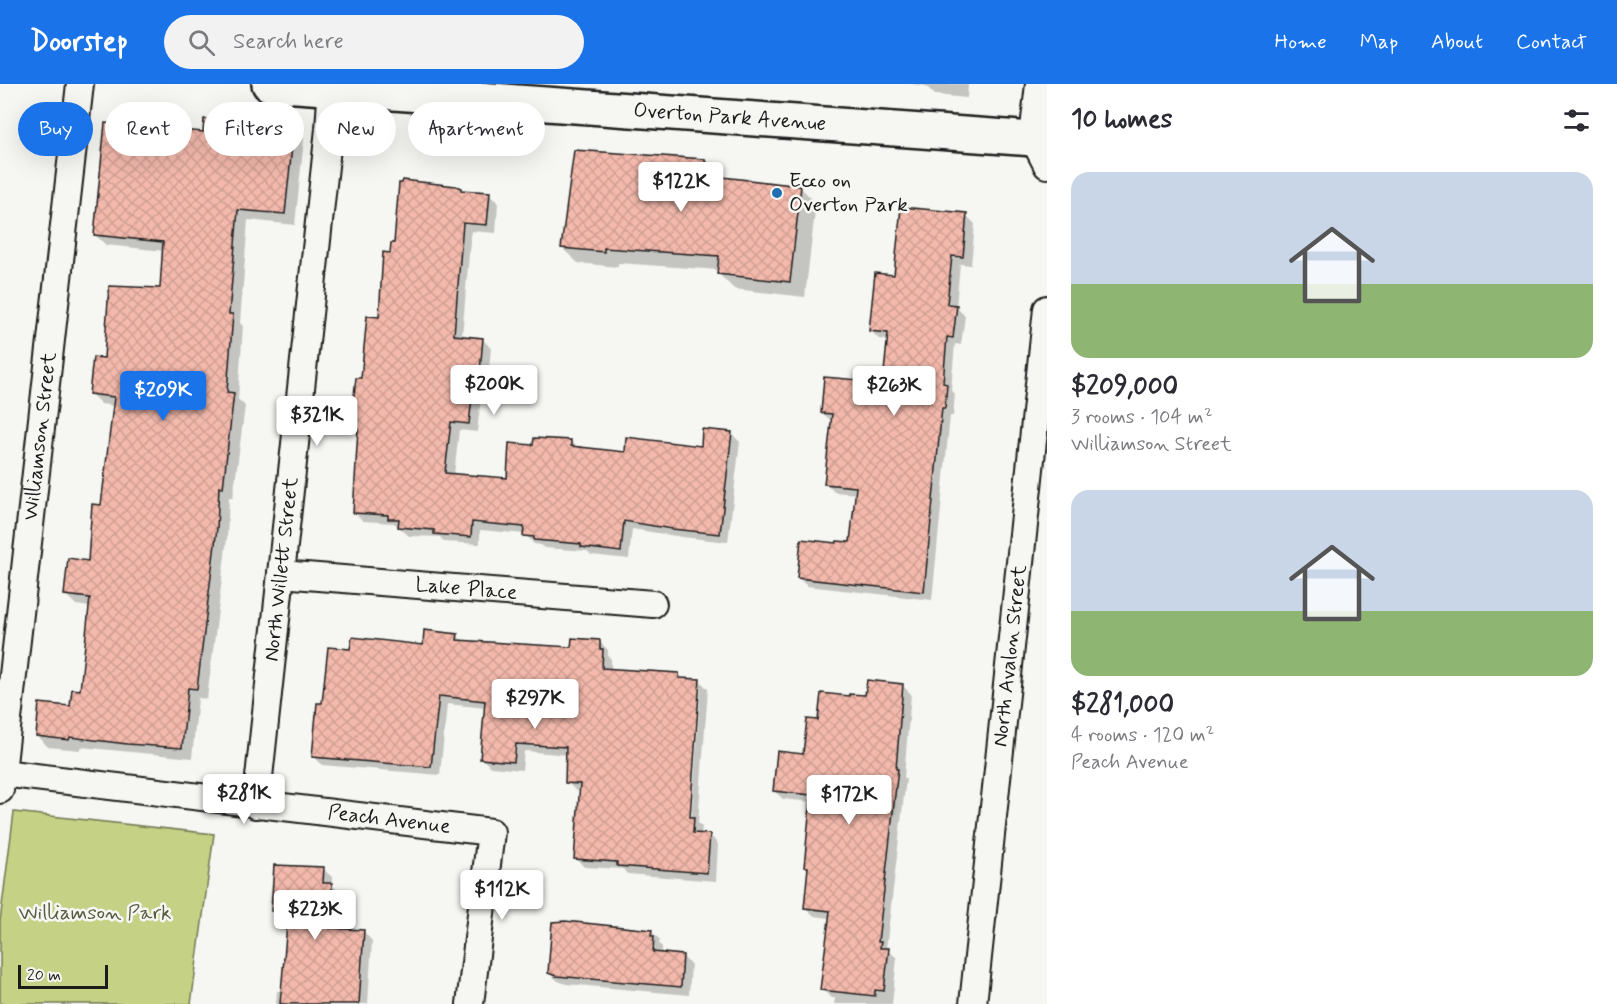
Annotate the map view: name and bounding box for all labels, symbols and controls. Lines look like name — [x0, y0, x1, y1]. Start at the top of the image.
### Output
search box — [164, 15, 584, 69]
text: Doorstep — [30, 24, 128, 61]
icon: search — [185, 26, 218, 59]
text: Search here — [233, 28, 344, 56]
text: Home — [1275, 28, 1327, 56]
text: Map — [1360, 28, 1398, 56]
text: About — [1431, 28, 1483, 56]
text: Contact — [1516, 28, 1587, 56]
street label: Overton Park Avenue — [632, 96, 827, 138]
chip: Buy — [18, 102, 93, 156]
chip: Rent — [105, 102, 192, 156]
chip: Filters — [204, 102, 304, 156]
chip: New — [316, 102, 396, 156]
chip: Apartment — [408, 102, 545, 156]
text: 10 homes — [1071, 103, 1172, 137]
icon: filters — [1560, 104, 1593, 137]
pin: $122K — [639, 162, 723, 213]
place label: Ecco on Overton Park — [789, 167, 908, 219]
text: $122K — [652, 168, 710, 195]
marker: Ecco on Overton Park — [770, 186, 784, 200]
icon: home — [1278, 211, 1386, 319]
street label: Williamson Street — [17, 350, 64, 522]
pin: $200K — [452, 365, 536, 416]
pin: $263K — [852, 366, 936, 417]
text: $209,000 — [1071, 370, 1178, 404]
pin: $209K — [121, 371, 205, 422]
text: $200K — [464, 371, 524, 398]
text: $263K — [867, 372, 921, 399]
text: $209K — [134, 377, 192, 404]
pin: $321K — [275, 396, 359, 447]
text: $321K — [290, 402, 344, 429]
text: 3 rooms · 104 m² — [1071, 404, 1213, 431]
text: Williamson Street — [1071, 431, 1232, 458]
street label: North Willett Street — [258, 475, 305, 663]
icon: home — [1278, 529, 1386, 637]
street label: North Avalon Street — [986, 563, 1034, 748]
street label: Lake Place — [414, 571, 519, 607]
pin: $297K — [493, 679, 577, 730]
text: $297K — [506, 685, 564, 712]
text: $281,000 — [1071, 688, 1174, 722]
text: 4 rooms · 120 m² — [1071, 722, 1214, 749]
text: Peach Avenue — [1071, 749, 1189, 776]
pin: $281K — [202, 774, 286, 825]
pin: $172K — [807, 775, 891, 826]
text: $281K — [217, 780, 271, 807]
text: $172K — [821, 781, 877, 808]
street label: Peach Avenue — [326, 798, 452, 841]
pin: $112K — [460, 870, 544, 921]
text: $112K — [474, 876, 530, 903]
pin: $223K — [273, 890, 357, 941]
text: $223K — [288, 896, 342, 923]
park label: Williamson Park — [18, 899, 172, 927]
scale bar — [18, 962, 108, 990]
text: 20 m — [27, 965, 61, 986]

